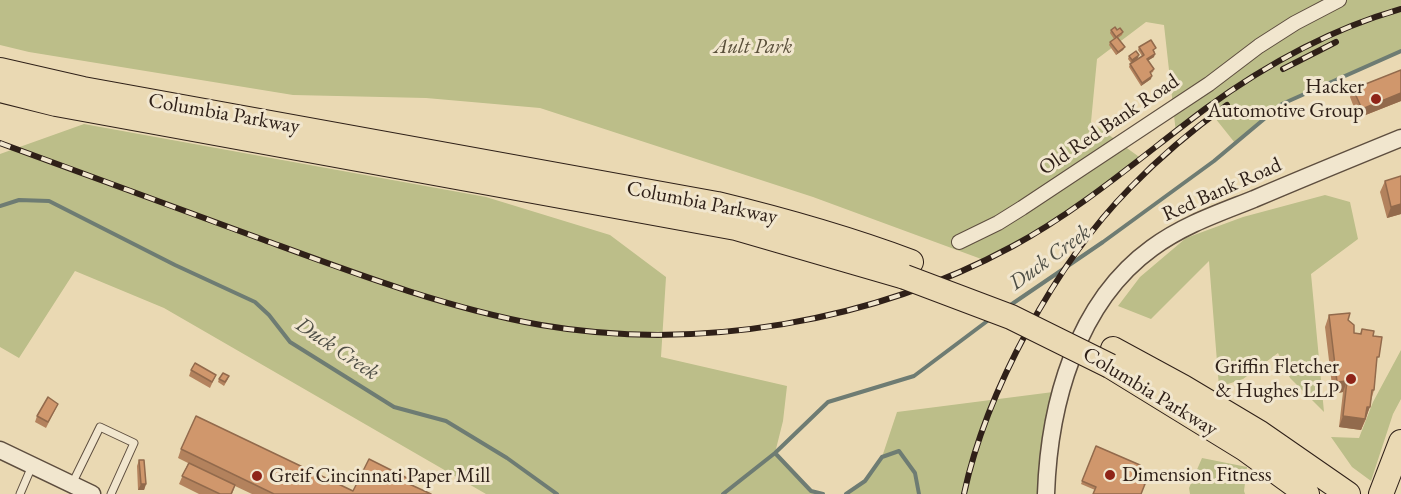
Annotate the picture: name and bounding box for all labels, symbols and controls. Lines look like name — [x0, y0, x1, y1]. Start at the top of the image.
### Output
park label: Ault Park — [714, 34, 792, 60]
street label: Old Red Bank Road — [1034, 69, 1184, 181]
place label: Hacker Automotive Group — [1207, 74, 1364, 124]
street label: Columbia Parkway — [146, 88, 302, 140]
marker: Hacker Automotive Group — [1369, 92, 1383, 106]
street label: Red Bank Road — [1159, 153, 1285, 227]
street label: Columbia Parkway — [624, 176, 780, 230]
water label: Duck Creek — [1004, 219, 1096, 297]
water label: Duck Creek — [290, 312, 384, 386]
street label: Columbia Parkway — [1078, 342, 1222, 442]
place label: Griffin Fletcher & Hughes LLP — [1215, 354, 1339, 404]
marker: Griffin Fletcher & Hughes LLP — [1344, 372, 1358, 386]
place label: Dimension Fitness — [1122, 462, 1272, 488]
place label: Greif Cincinnati Paper Mill — [269, 463, 490, 489]
marker: Dimension Fitness — [1103, 468, 1117, 482]
marker: Greif Cincinnati Paper Mill — [250, 469, 264, 483]

